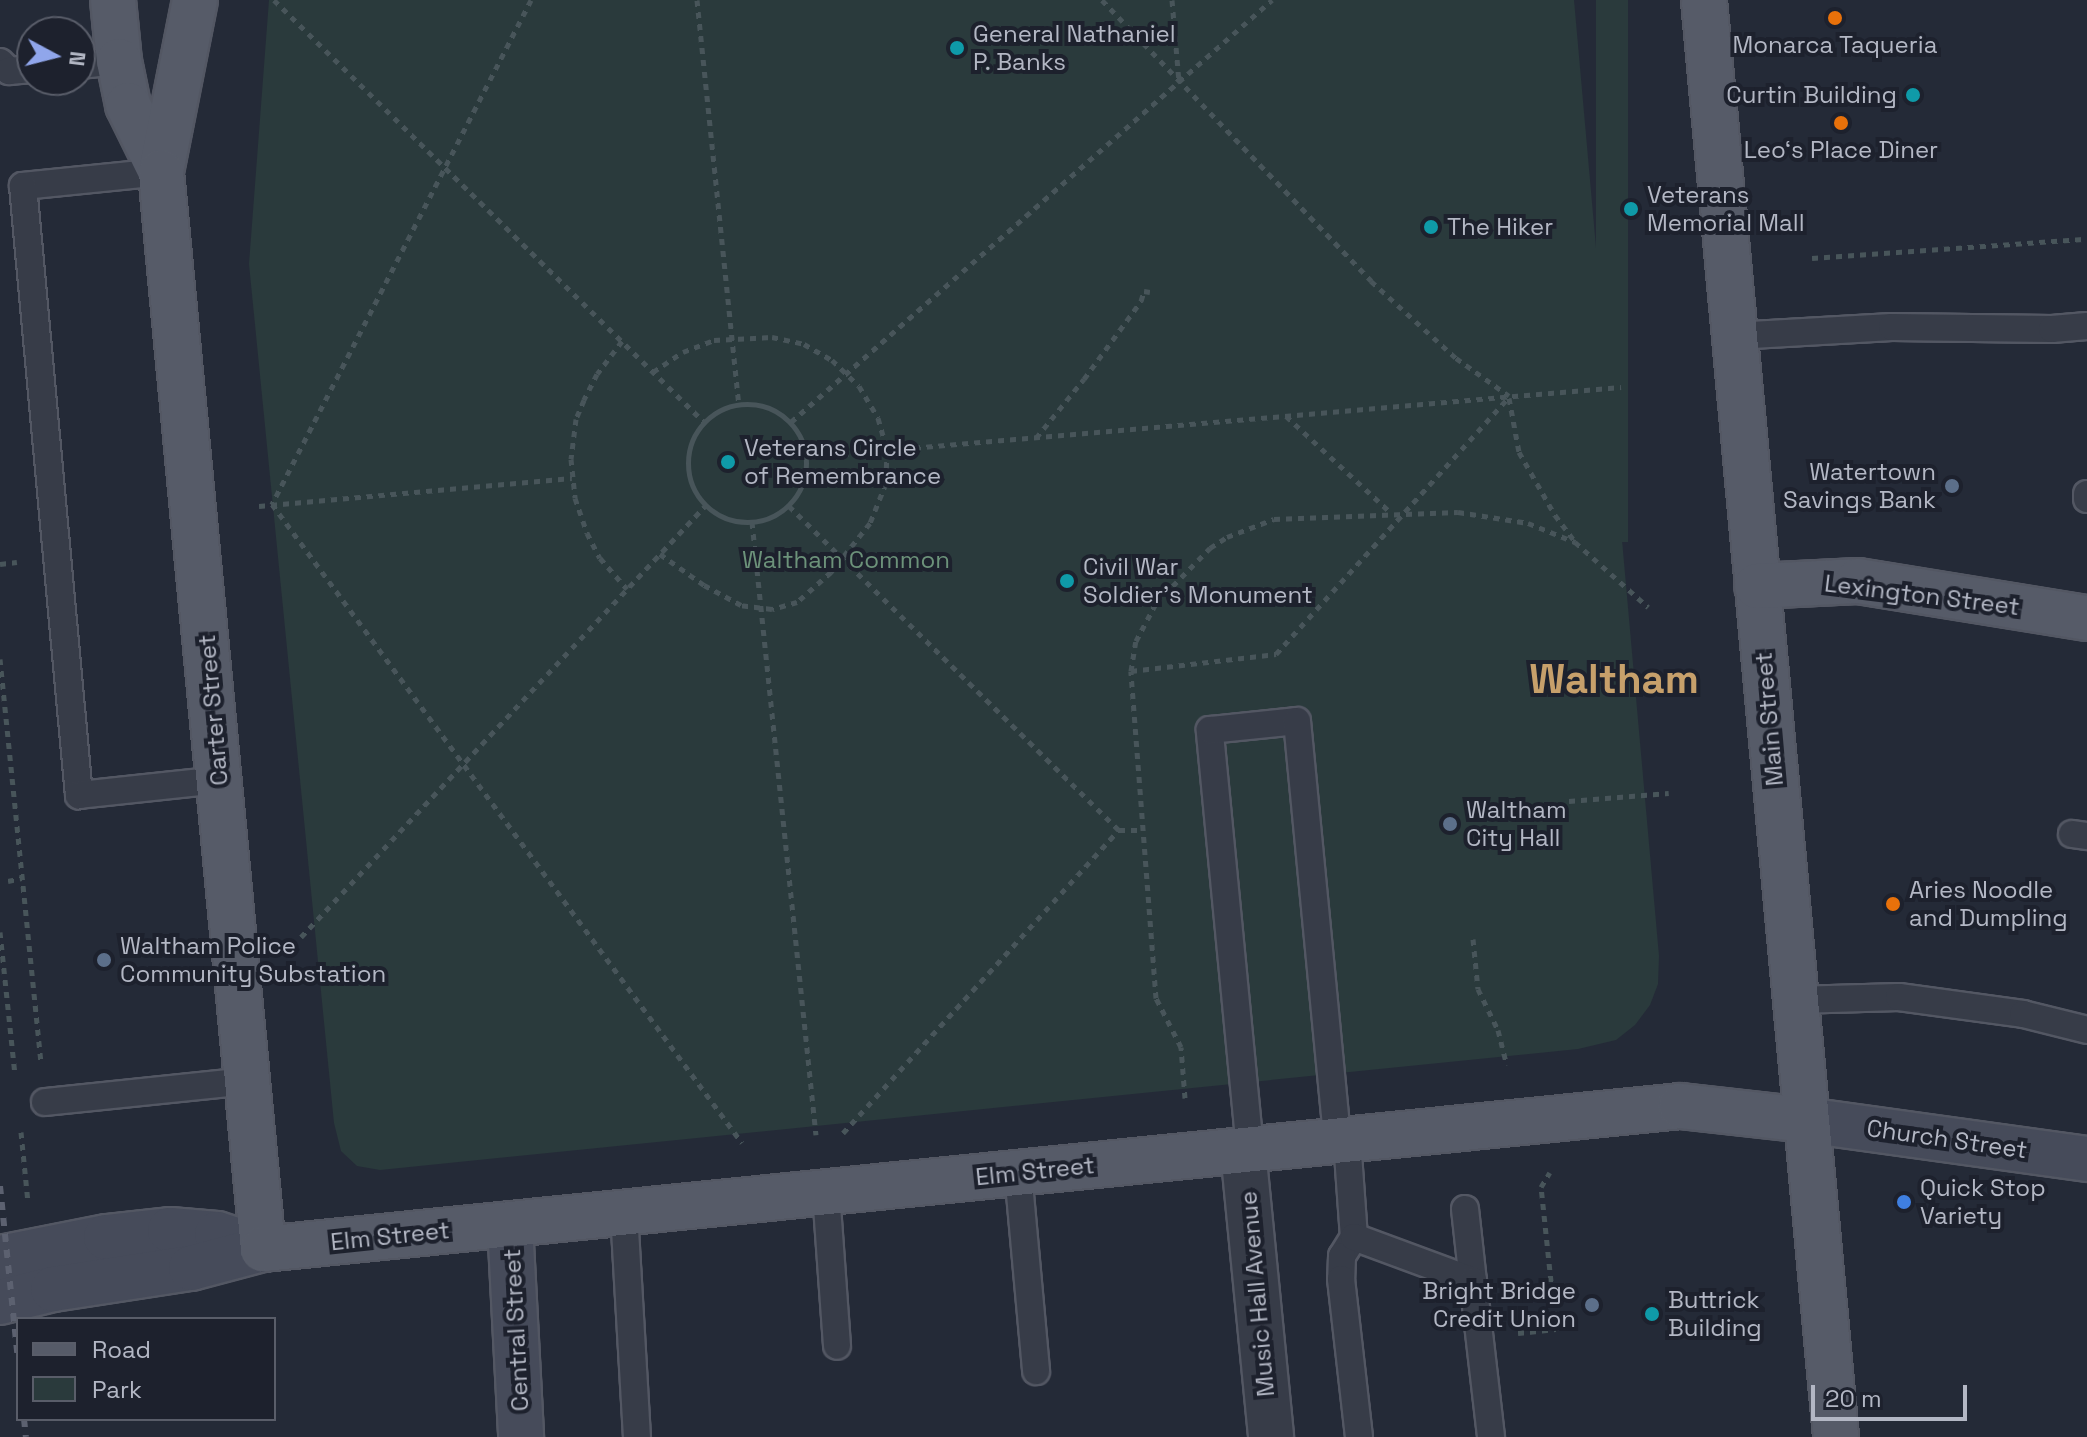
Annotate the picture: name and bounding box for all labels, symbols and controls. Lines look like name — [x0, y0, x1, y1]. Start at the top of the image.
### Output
marker: Monarca Taqueria — [1826, 9, 1844, 27]
north arrow — [16, 16, 96, 96]
place label: General Nathaniel P. Banks — [973, 20, 1176, 76]
place label: Monarca Taqueria — [1732, 31, 1938, 59]
marker: General Nathaniel P. Banks — [948, 39, 966, 57]
text: N — [63, 50, 93, 68]
place label: Curtin Building — [1726, 81, 1897, 109]
marker: Curtin Building — [1904, 86, 1922, 104]
marker: Leo‘s Place Diner — [1832, 114, 1850, 132]
place label: Leo‘s Place Diner — [1744, 136, 1938, 164]
place label: Veterans Memorial Mall — [1647, 181, 1805, 237]
marker: Veterans Memorial Mall — [1622, 200, 1640, 218]
place label: The Hiker — [1447, 213, 1553, 241]
marker: The Hiker — [1422, 218, 1440, 236]
place label: Veterans Circle of Remembrance — [744, 434, 941, 490]
marker: Veterans Circle of Remembrance — [719, 453, 737, 471]
place label: Watertown Savings Bank — [1783, 458, 1936, 514]
marker: Watertown Savings Bank — [1943, 477, 1961, 495]
park label: Waltham Common — [742, 546, 950, 574]
place label: Civil War Soldier's Monument — [1083, 553, 1313, 609]
street label: Lexington Street — [1823, 569, 2021, 621]
marker: Civil War Soldier's Monument — [1058, 572, 1076, 590]
street label: Carter Street — [192, 633, 234, 787]
street label: Main Street — [1749, 651, 1789, 787]
district label: Waltham — [1529, 656, 1699, 704]
place label: Waltham City Hall — [1466, 796, 1567, 852]
marker: Waltham City Hall — [1441, 815, 1459, 833]
place label: Aries Noodle and Dumpling — [1909, 876, 2068, 932]
marker: Aries Noodle and Dumpling — [1884, 895, 1902, 913]
place label: Waltham Police Community Substation — [120, 932, 386, 988]
marker: Waltham Police Community Substation — [95, 951, 113, 969]
street label: Church Street — [1865, 1113, 2029, 1165]
street label: Elm Street — [974, 1150, 1096, 1192]
place label: Quick Stop Variety — [1920, 1174, 2046, 1230]
street label: Music Hall Avenue — [1234, 1190, 1280, 1398]
marker: Quick Stop Variety — [1895, 1193, 1913, 1211]
street label: Elm Street — [329, 1215, 451, 1257]
street label: Central Street — [497, 1248, 535, 1412]
place label: Bright Bridge Credit Union — [1422, 1277, 1576, 1333]
place label: Buttrick Building — [1668, 1286, 1762, 1342]
marker: Bright Bridge Credit Union — [1583, 1296, 1601, 1314]
marker: Buttrick Building — [1643, 1305, 1661, 1323]
legend — [16, 1317, 276, 1421]
text: Road — [92, 1334, 151, 1365]
scale bar — [1815, 1369, 1971, 1419]
text: Park — [92, 1374, 142, 1405]
text: 20 m — [1825, 1383, 1882, 1414]

